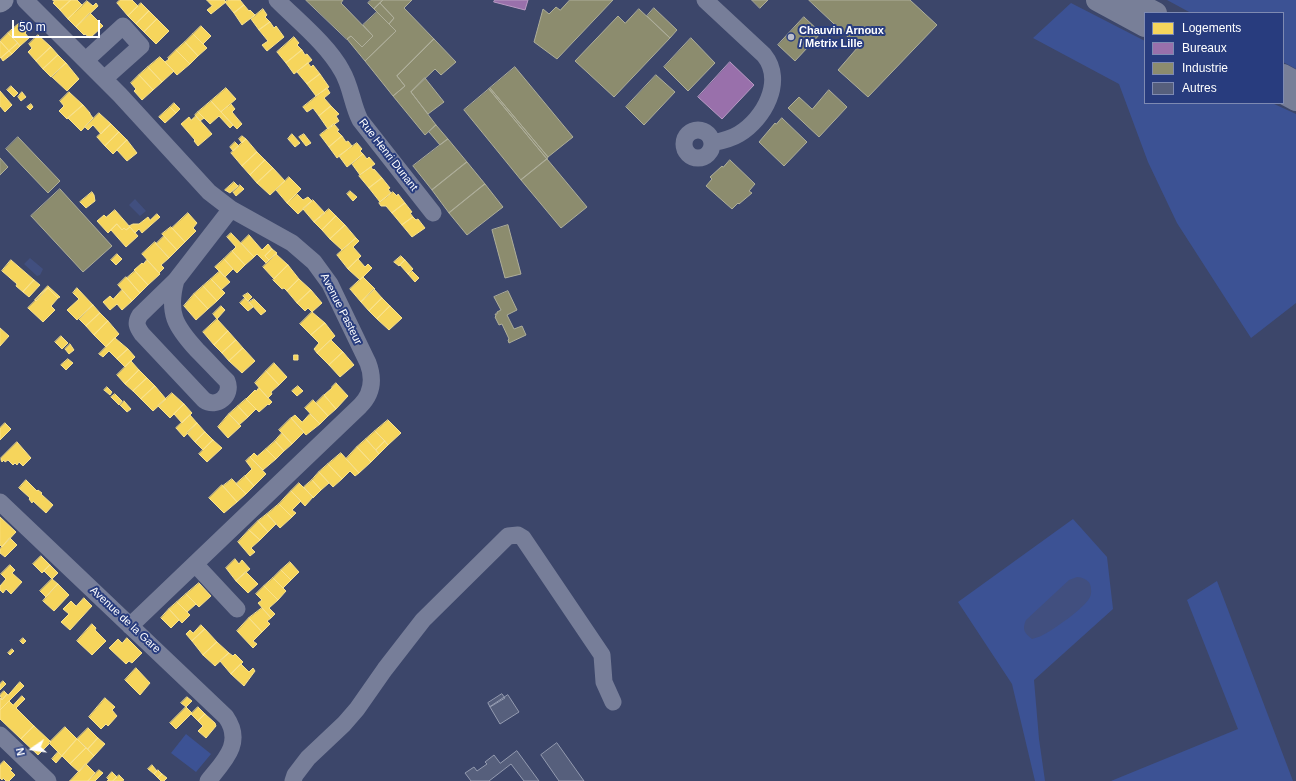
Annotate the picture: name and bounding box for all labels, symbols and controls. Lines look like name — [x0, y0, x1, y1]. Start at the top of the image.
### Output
scale bar — [14, 12, 102, 38]
legend — [1144, 12, 1284, 104]
text: 50 m — [19, 20, 46, 34]
text: Logements — [1182, 21, 1241, 35]
place label: Chauvin Arnoux / Metrix Lille — [799, 24, 884, 50]
marker: Chauvin Arnoux / Metrix Lille — [786, 32, 796, 42]
text: Bureaux — [1182, 41, 1227, 55]
text: Industrie — [1182, 61, 1228, 75]
text: Autres — [1182, 81, 1217, 95]
street label: Rue Henri Dunant — [356, 116, 420, 194]
street label: Avenue Pasteur — [317, 271, 365, 347]
street label: Avenue de la Gare — [87, 584, 163, 656]
north arrow — [12, 729, 52, 769]
text: N — [14, 746, 27, 757]

